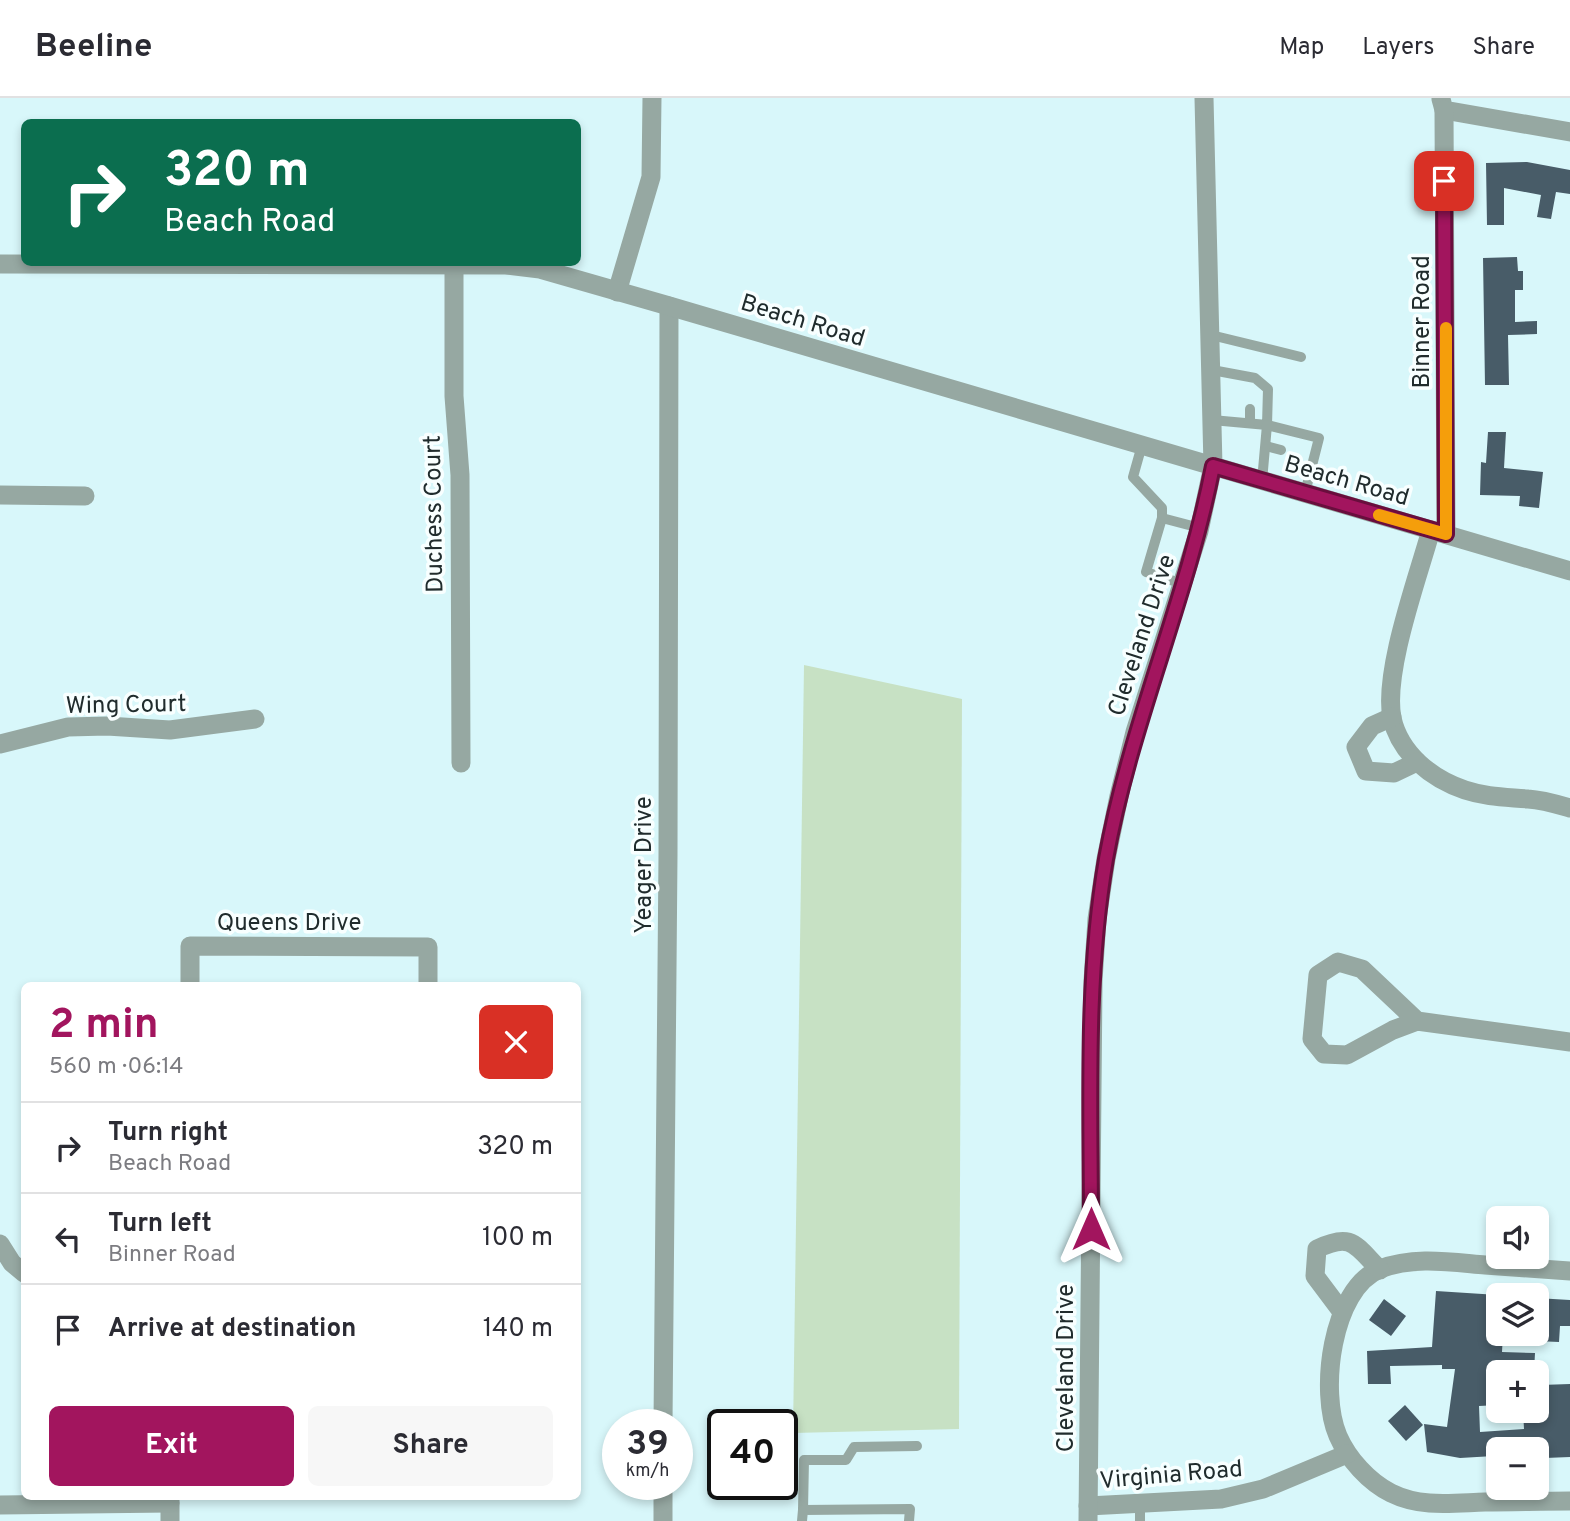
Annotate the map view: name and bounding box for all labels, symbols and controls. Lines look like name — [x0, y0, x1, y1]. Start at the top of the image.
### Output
text: Beeline — [35, 27, 152, 69]
text: Map — [1279, 33, 1324, 63]
text: Layers — [1362, 33, 1434, 63]
text: Share — [1472, 33, 1535, 63]
text: 320 m — [164, 142, 310, 204]
icon: right — [49, 147, 140, 238]
pin — [1414, 151, 1474, 211]
icon: arrive — [1425, 162, 1463, 200]
text: Beach Road — [164, 203, 335, 243]
street label: Binner Road — [1408, 255, 1438, 389]
street label: Beach Road — [737, 289, 868, 355]
street label: Duchess Court — [419, 435, 451, 593]
street label: Beach Road — [1281, 450, 1412, 514]
street label: Cleveland Drive — [1103, 551, 1183, 720]
street label: Wing Court — [65, 690, 187, 722]
street label: Yeager Drive — [630, 796, 660, 934]
street label: Queens Drive — [217, 909, 361, 939]
text: 2 min — [49, 1000, 159, 1053]
button: close — [479, 1005, 553, 1079]
text: 560 m · 06:14 — [49, 1053, 184, 1082]
text: Turn right — [108, 1117, 228, 1150]
icon: right — [49, 1129, 87, 1167]
text: 320 m — [477, 1131, 553, 1164]
text: Beach Road — [108, 1150, 231, 1179]
position arrow — [1054, 1192, 1128, 1266]
map controls — [1486, 1206, 1549, 1500]
button: sound — [1486, 1206, 1549, 1269]
text: Turn left — [108, 1208, 212, 1241]
icon: left — [49, 1220, 87, 1258]
text: 100 m — [482, 1222, 553, 1255]
text: Binner Road — [108, 1241, 236, 1270]
button: layers — [1486, 1283, 1549, 1346]
street label: Cleveland Drive — [1052, 1284, 1082, 1452]
icon: arrive — [49, 1311, 87, 1349]
text: Arrive at destination — [108, 1313, 356, 1346]
text: 140 m — [483, 1313, 553, 1346]
button: + — [1486, 1360, 1549, 1423]
button: Exit — [49, 1406, 294, 1486]
button: Share — [308, 1406, 553, 1486]
speed limit sign: 40 — [707, 1409, 798, 1500]
text: 39 — [626, 1423, 669, 1467]
button: − — [1486, 1437, 1549, 1500]
street label: Virginia Road — [1098, 1455, 1244, 1497]
text: km/h — [626, 1460, 669, 1483]

